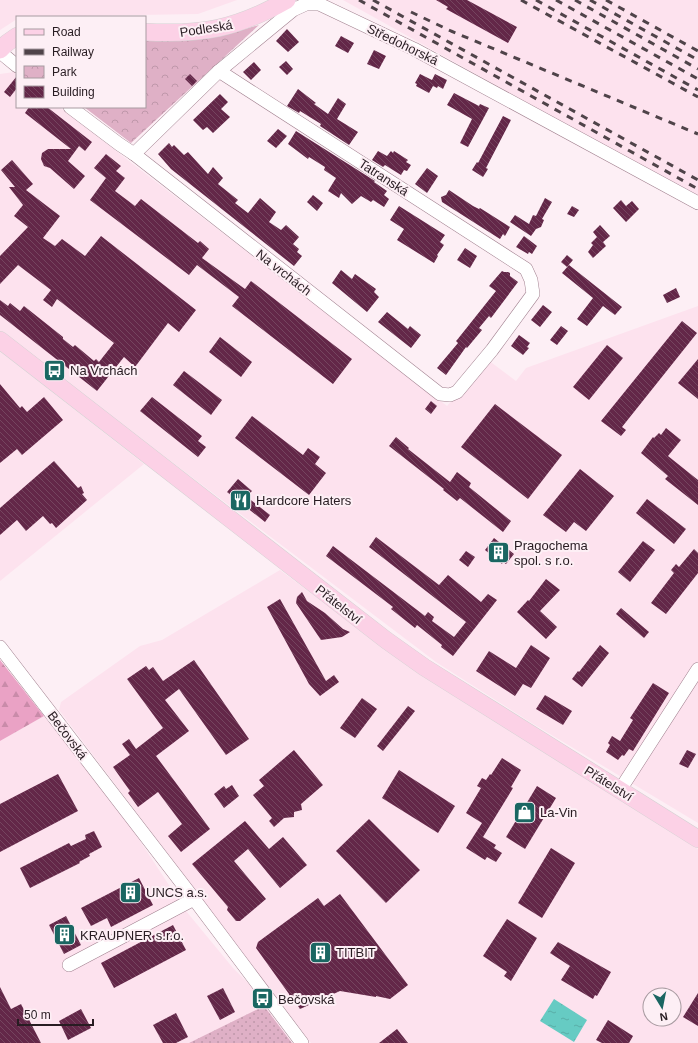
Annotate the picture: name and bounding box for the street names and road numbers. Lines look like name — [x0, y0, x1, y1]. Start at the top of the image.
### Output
street label: Podleská — [178, 17, 234, 40]
street label: Středohorská — [365, 21, 442, 68]
street label: Tatranská — [356, 156, 412, 199]
street label: Na vrchách — [253, 246, 314, 299]
street label: Přátelství — [313, 582, 365, 627]
street label: Bečovská — [45, 708, 91, 763]
street label: Přátelství — [582, 763, 636, 804]

